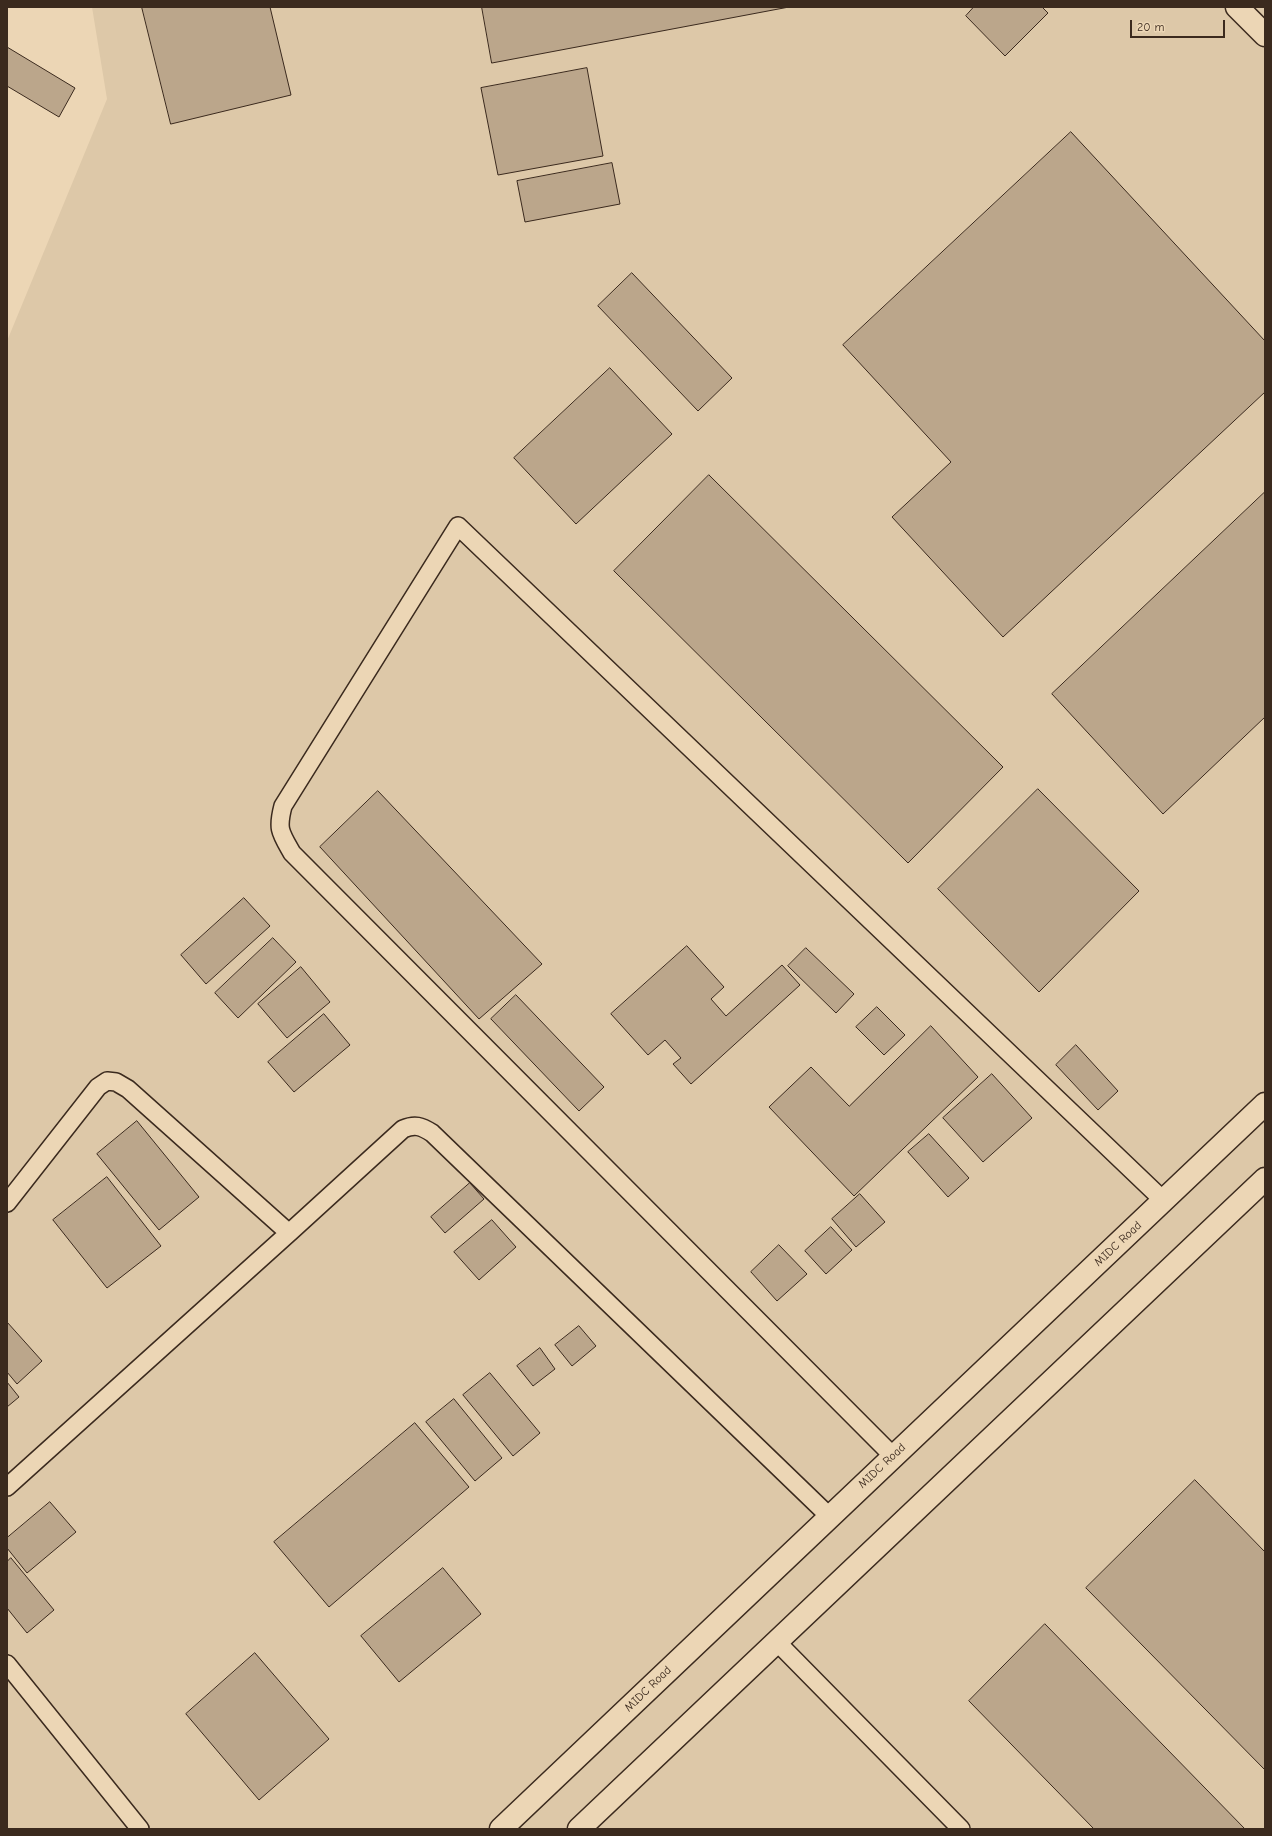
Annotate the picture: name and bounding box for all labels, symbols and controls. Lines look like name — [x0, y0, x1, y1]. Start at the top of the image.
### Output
scale bar — [1132, 12, 1227, 38]
text: 20 m — [1137, 20, 1165, 34]
street label: MIDC Road — [1091, 1218, 1145, 1270]
street label: MIDC Road — [855, 1440, 909, 1492]
street label: MIDC Road — [622, 1663, 674, 1715]

